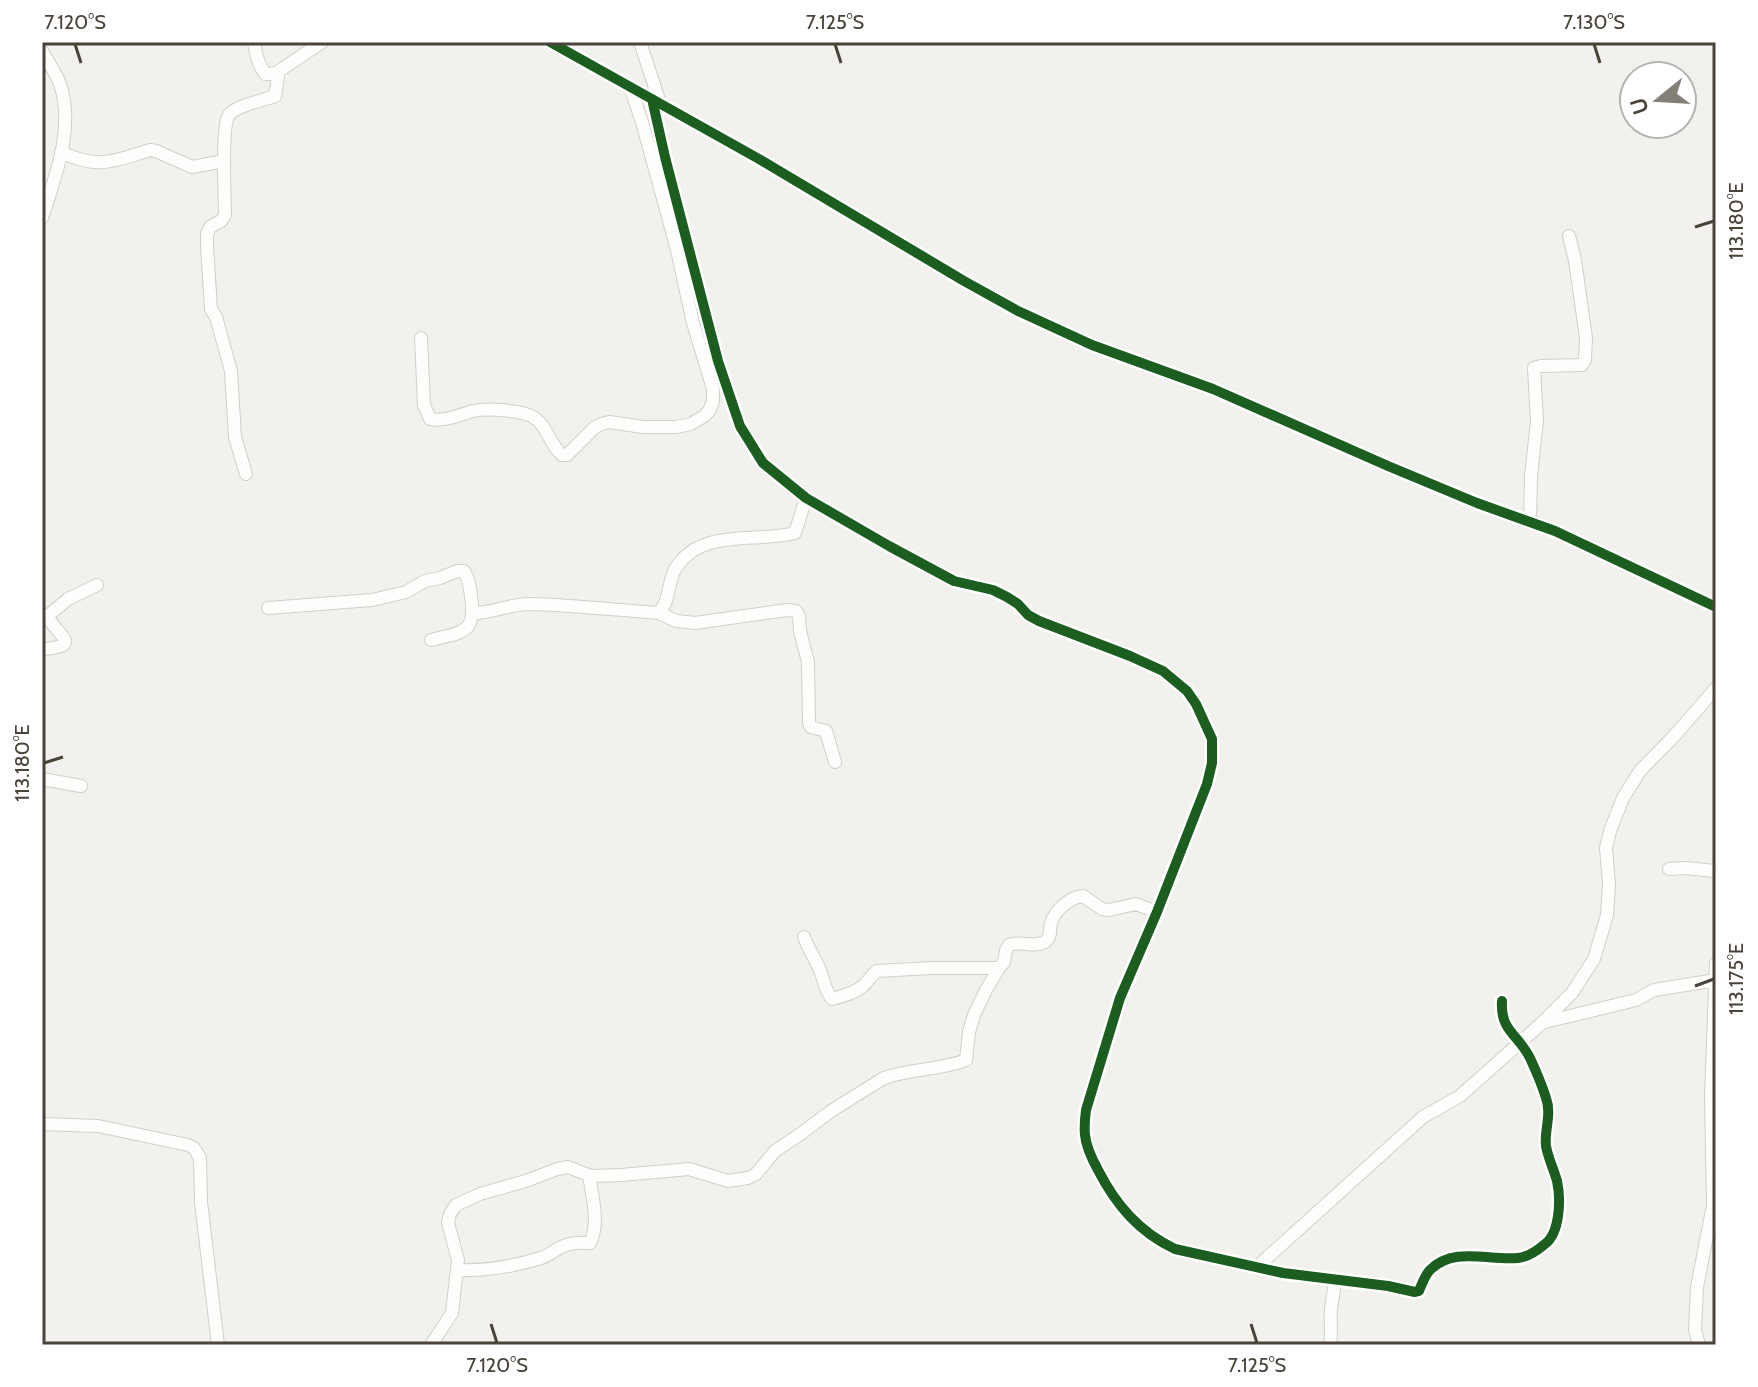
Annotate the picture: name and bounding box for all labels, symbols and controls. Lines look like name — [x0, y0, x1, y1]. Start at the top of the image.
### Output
text: 7.120°S — [44, 10, 106, 34]
text: 7.125°S — [806, 10, 865, 34]
text: 7.130°S — [1563, 10, 1625, 34]
north arrow — [1618, 60, 1698, 140]
text: U — [1624, 94, 1655, 118]
text: 113.180°E — [1724, 182, 1748, 260]
text: 113.180°E — [10, 724, 34, 802]
text: 113.175°E — [1724, 943, 1748, 1015]
text: 7.120°S — [466, 1353, 528, 1377]
text: 7.125°S — [1228, 1353, 1287, 1377]

